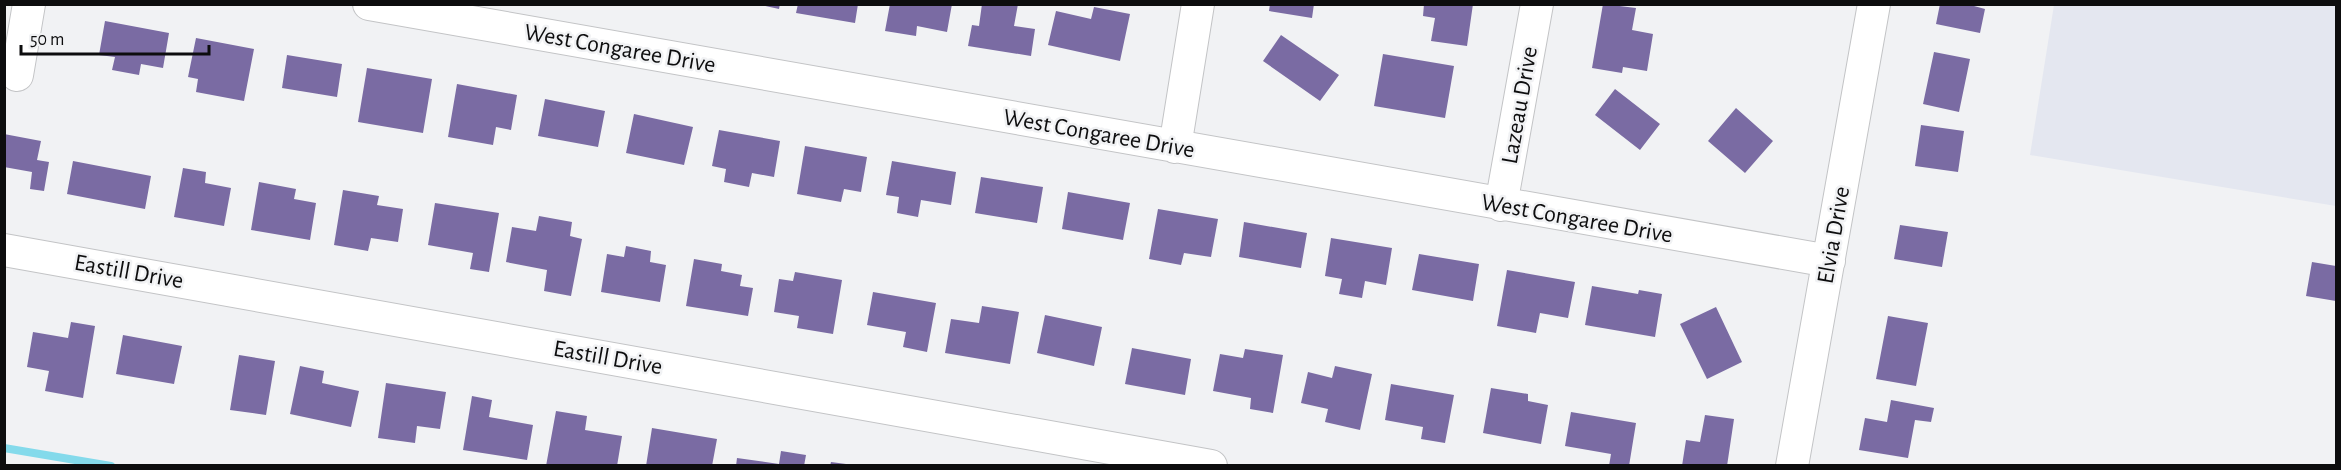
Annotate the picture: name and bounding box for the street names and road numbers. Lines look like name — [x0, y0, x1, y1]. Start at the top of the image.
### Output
street label: West Congaree Drive — [522, 20, 717, 78]
street label: Lazeau Drive — [1498, 45, 1542, 166]
street label: West Congaree Drive — [1001, 105, 1196, 163]
street label: Elvia Drive — [1814, 185, 1854, 286]
street label: West Congaree Drive — [1479, 190, 1674, 248]
street label: Eastill Drive — [72, 251, 185, 293]
street label: Eastill Drive — [551, 337, 664, 379]

